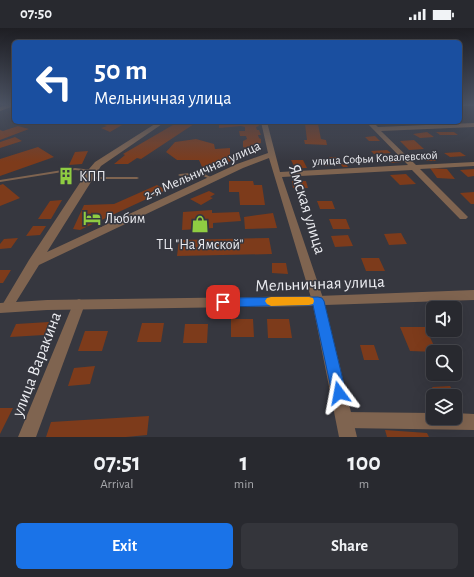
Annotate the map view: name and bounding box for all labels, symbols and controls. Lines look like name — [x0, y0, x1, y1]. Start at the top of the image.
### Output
text: 07:50 — [20, 6, 52, 21]
icon: left — [28, 56, 80, 108]
text: 50 m — [94, 57, 148, 85]
text: Мельничная улица — [94, 90, 231, 108]
street label: 2-я Мельничная улица — [142, 139, 263, 203]
street label: улица Софьи Ковалевской — [311, 149, 438, 168]
street label: Ямская улица — [285, 162, 329, 257]
building icon: КПП — [56, 166, 76, 186]
place label: КПП — [79, 170, 106, 184]
hotel icon: Любим — [82, 208, 102, 228]
place label: Любим — [105, 212, 145, 226]
shop icon: ТЦ "На Ямской" — [190, 214, 210, 234]
place label: ТЦ "На Ямской" — [157, 238, 243, 252]
street label: Мельничная улица — [255, 273, 385, 295]
pin — [206, 285, 240, 319]
icon: arrive — [212, 291, 234, 313]
map controls — [426, 301, 462, 425]
button: sound — [426, 301, 462, 337]
street label: улица Варакина — [8, 309, 65, 420]
button: search — [426, 345, 462, 381]
position arrow — [318, 372, 360, 414]
button: layers — [426, 389, 462, 425]
text: 07:51 — [93, 451, 141, 475]
text: 1 — [240, 451, 248, 475]
text: 100 — [347, 451, 381, 475]
text: Arrival — [100, 478, 134, 491]
text: min — [234, 478, 254, 491]
text: m — [359, 478, 369, 491]
button: Exit — [16, 523, 233, 569]
button: Share — [241, 523, 458, 569]

